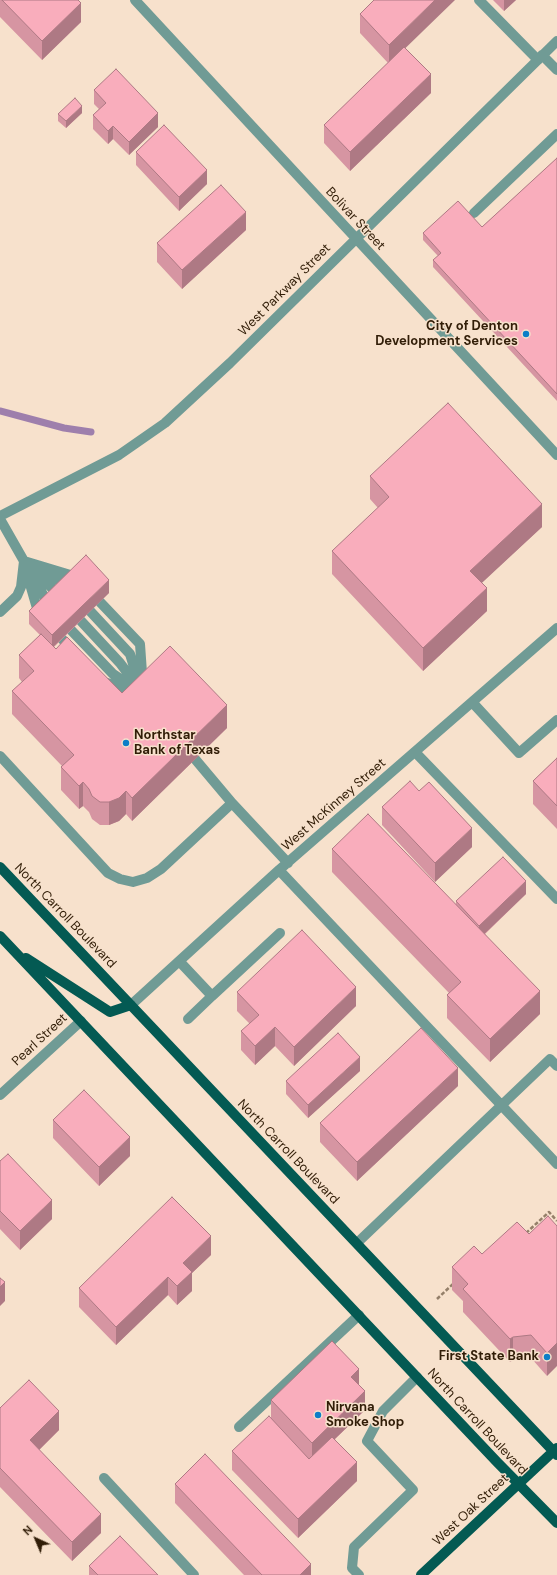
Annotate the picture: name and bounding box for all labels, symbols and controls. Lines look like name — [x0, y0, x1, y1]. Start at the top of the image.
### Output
street label: Bolivar Street — [322, 184, 388, 254]
street label: West Parkway Street — [236, 241, 334, 339]
place label: City of Denton Development Services — [375, 319, 518, 350]
marker: City of Denton Development Services — [521, 329, 531, 339]
place label: Northstar Bank of Texas — [134, 728, 220, 759]
marker: Northstar Bank of Texas — [121, 738, 131, 748]
street label: West McKinney Street — [279, 756, 389, 854]
street label: North Carroll Boulevard — [11, 860, 119, 972]
street label: Pearl Street — [9, 1011, 71, 1069]
street label: North Carroll Boulevard — [234, 1096, 342, 1208]
place label: First State Bank — [439, 1349, 539, 1365]
marker: First State Bank — [542, 1352, 552, 1362]
street label: North Carroll Boulevard — [424, 1366, 530, 1478]
place label: Nirvana Smoke Shop — [326, 1400, 404, 1431]
marker: Nirvana Smoke Shop — [313, 1410, 323, 1420]
street label: West Oak Street — [430, 1471, 512, 1549]
north arrow — [16, 1519, 56, 1559]
text: N — [20, 1523, 35, 1538]

